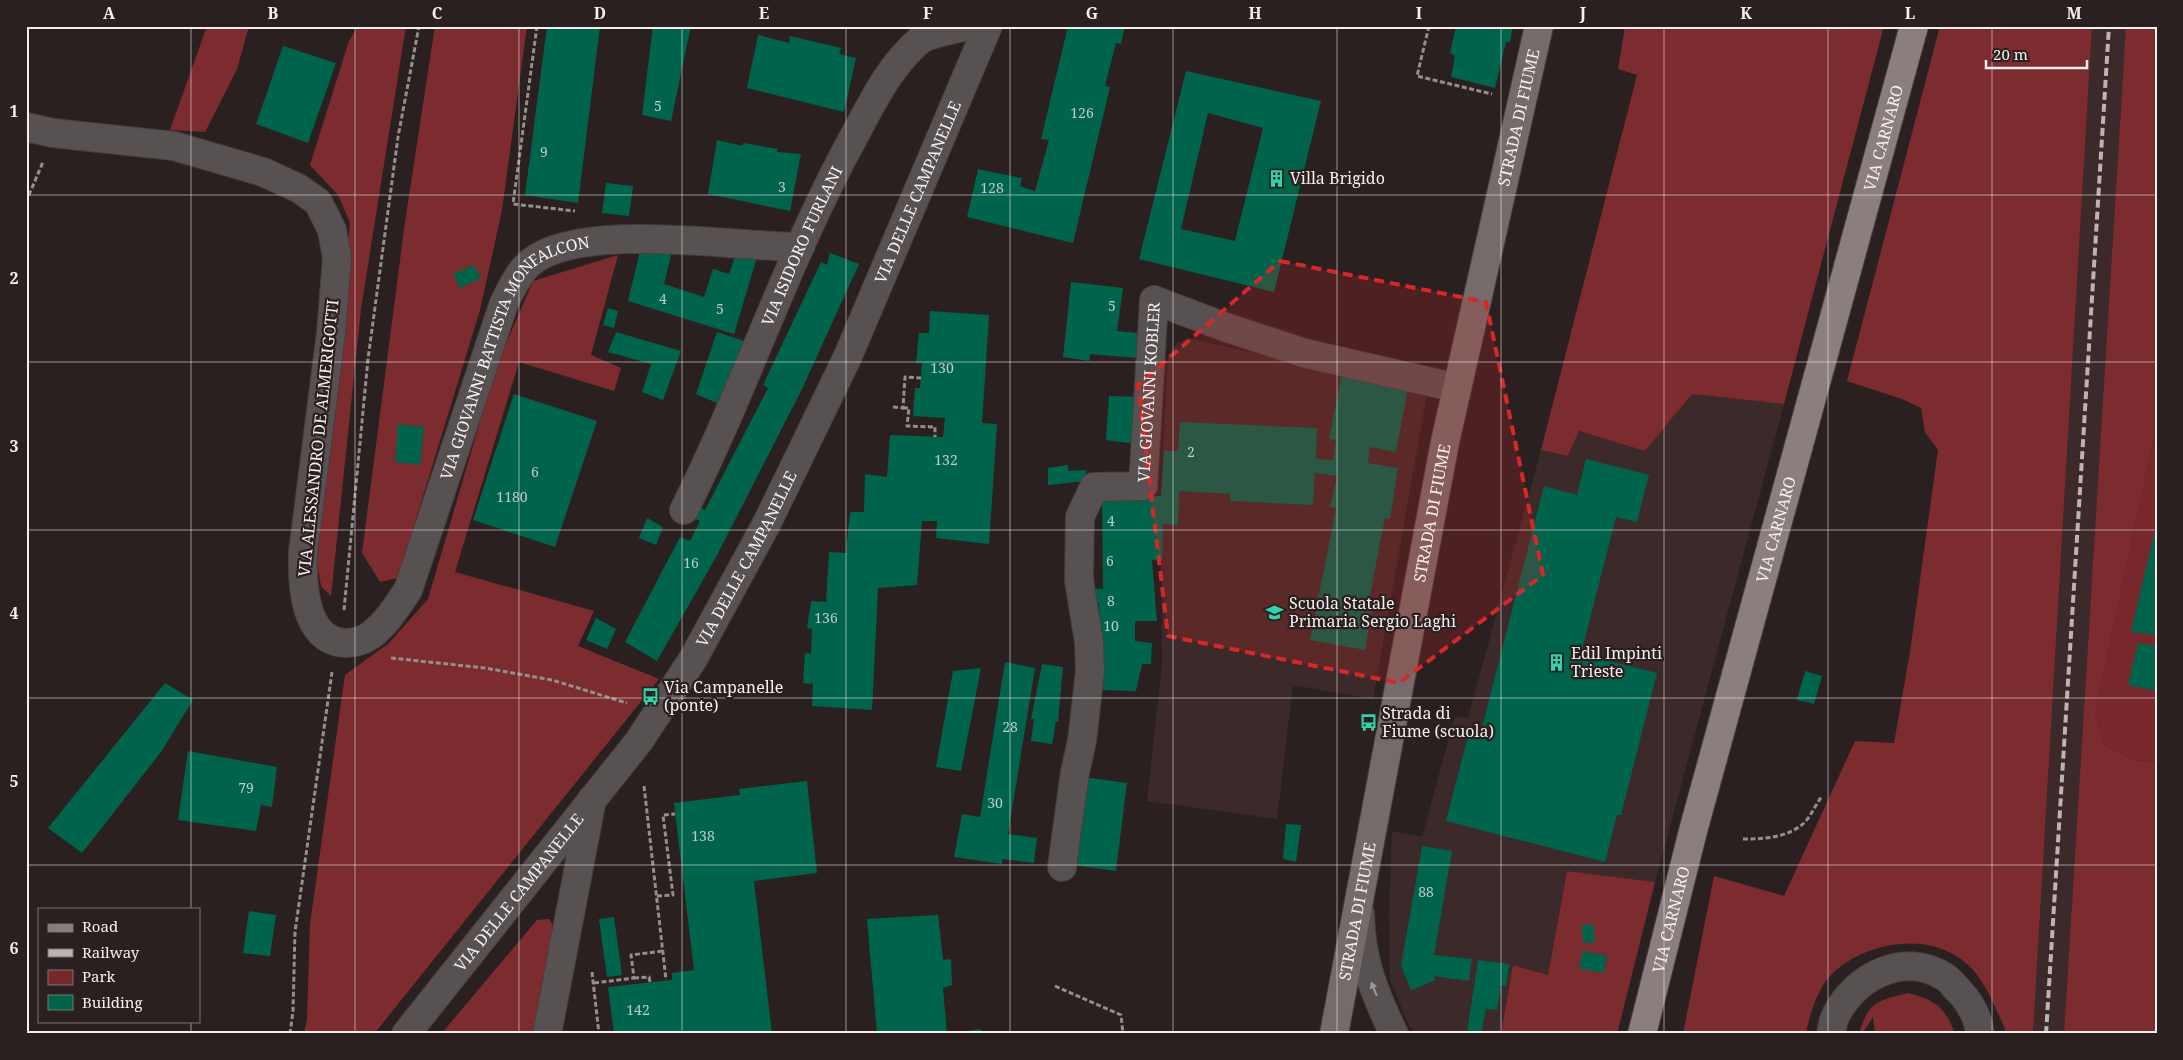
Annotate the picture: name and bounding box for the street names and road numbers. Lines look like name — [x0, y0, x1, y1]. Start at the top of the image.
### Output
street label: STRADA DI FIUME — [1492, 47, 1545, 188]
street label: VIA CARNARO — [1858, 82, 1908, 194]
street label: VIA DELLE CAMPANELLE — [869, 97, 966, 287]
street label: VIA ISIDORO FURLANI — [756, 162, 847, 329]
street label: VIA GIOVANNI BATTISTA MONFALCON — [435, 231, 591, 482]
street label: VIA ALESSANDRO DE ALMERIGOTTI — [293, 298, 344, 578]
street label: VIA GIOVANNI KOBLER — [1132, 301, 1165, 483]
street label: STRADA DI FIUME — [1408, 442, 1455, 584]
street label: VIA DELLE CAMPANELLE — [691, 467, 802, 651]
street label: VIA CARNARO — [1751, 474, 1801, 585]
street label: VIA DELLE CAMPANELLE — [449, 809, 588, 976]
street label: STRADA DI FIUME — [1333, 840, 1381, 982]
street label: VIA CARNARO — [1647, 864, 1695, 975]

